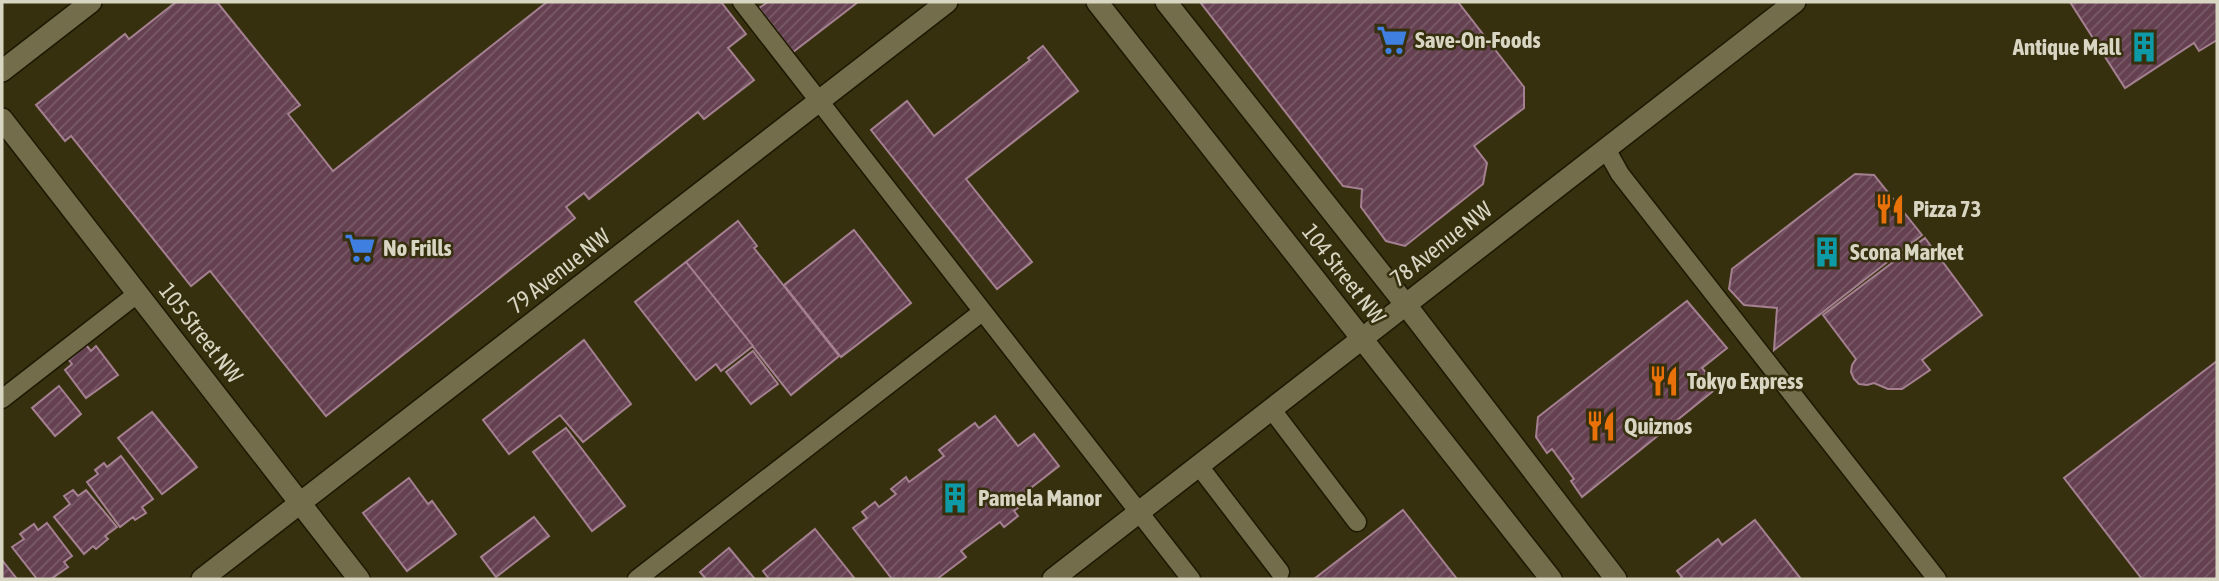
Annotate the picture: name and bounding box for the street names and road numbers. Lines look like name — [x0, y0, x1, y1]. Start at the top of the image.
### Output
street label: 78 Avenue NW — [1385, 196, 1497, 292]
street label: 104 Street NW — [1297, 219, 1391, 329]
street label: 79 Avenue NW — [503, 223, 615, 319]
street label: 105 Street NW — [154, 278, 248, 388]

